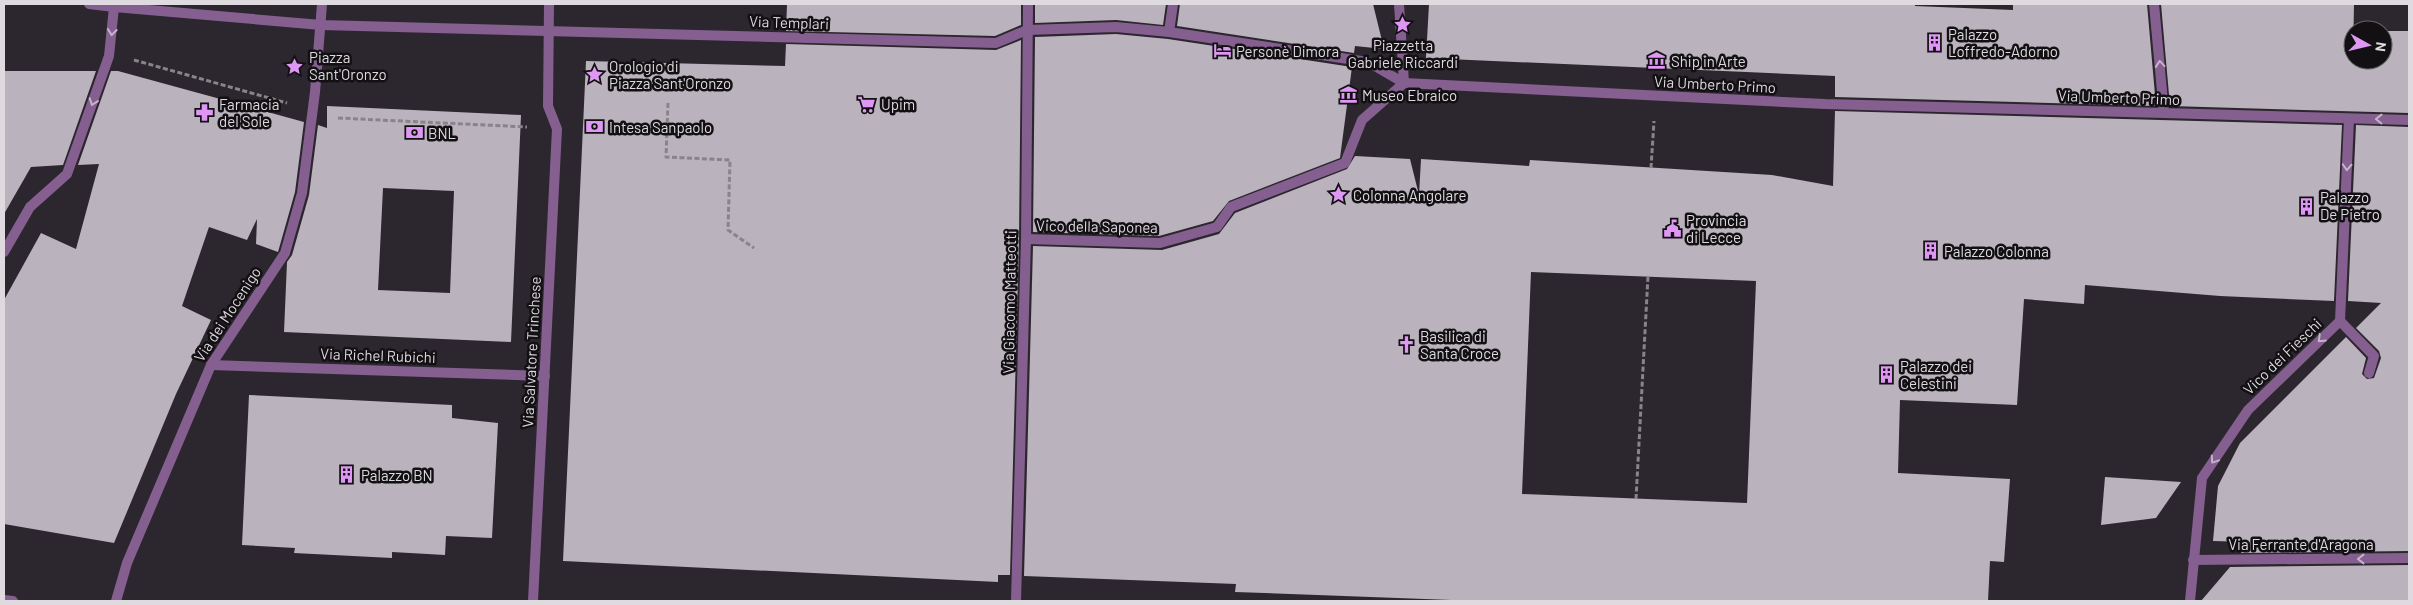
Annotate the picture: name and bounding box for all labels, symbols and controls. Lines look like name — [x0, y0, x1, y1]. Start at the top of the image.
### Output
street label: Via Templari — [749, 12, 829, 32]
place icon: Piazzetta Gabriele Riccardi — [1393, 14, 1413, 34]
north arrow — [2343, 20, 2393, 70]
place label: Palazzo Loffredo-Adorno — [1948, 25, 2058, 60]
one-way arrow — [107, 28, 118, 36]
building icon: Palazzo Loffredo-Adorno — [1924, 33, 1944, 53]
place label: Piazzetta Gabriele Riccardi — [1348, 36, 1458, 71]
hotel icon: Personè Dimora — [1212, 41, 1232, 61]
text: N — [2372, 41, 2390, 53]
place label: Personè Dimora — [1236, 42, 1339, 60]
place label: Piazza Sant'Oronzo — [309, 48, 387, 83]
museum icon: Ship in Arte — [1647, 51, 1667, 71]
place label: Ship in Arte — [1671, 52, 1746, 70]
place icon: Piazza Sant'Oronzo — [285, 56, 305, 76]
place label: Orologio di Piazza Sant'Oronzo — [609, 57, 731, 92]
one-way arrow — [2154, 60, 2165, 68]
place icon: Orologio di Piazza Sant'Oronzo — [585, 65, 605, 85]
street label: Via Umberto Primo — [1653, 72, 1777, 96]
museum icon: Museo Ebraico — [1338, 85, 1358, 105]
place label: Museo Ebraico — [1362, 86, 1457, 104]
street label: Via Umberto Primo — [2058, 86, 2180, 108]
supermarket icon: Upim — [857, 94, 877, 114]
place label: Farmacia del Sole — [219, 95, 280, 130]
place label: Upim — [881, 95, 915, 113]
one-way arrow — [89, 98, 99, 106]
pharmacy icon: Farmacia del Sole — [195, 103, 215, 123]
one-way arrow — [2375, 114, 2382, 124]
bank icon: Intesa Sanpaolo — [585, 117, 605, 137]
place label: Intesa Sanpaolo — [609, 118, 712, 136]
bank icon: BNL — [404, 123, 424, 143]
place label: BNL — [428, 124, 456, 142]
one-way arrow — [2341, 163, 2352, 171]
place icon: Colonna Angolare — [1329, 185, 1349, 205]
place label: Colonna Angolare — [1353, 186, 1467, 204]
place label: Palazzo De Pietro — [2320, 188, 2380, 223]
building icon: Palazzo De Pietro — [2296, 196, 2316, 216]
place label: Provincia di Lecce — [1686, 211, 1746, 246]
street label: Vico della Saponea — [1036, 216, 1158, 236]
public building icon: Provincia di Lecce — [1662, 219, 1682, 239]
street label: Via Giacomo Matteotti — [999, 230, 1019, 374]
building icon: Palazzo Colonna — [1920, 241, 1940, 261]
place label: Palazzo Colonna — [1944, 242, 2049, 260]
street label: Via dei Mocenigo — [190, 263, 264, 365]
street label: Via Salvatore Trinchese — [518, 276, 544, 428]
street label: Vico dei Fieschi — [2239, 314, 2325, 398]
place label: Basilica di Santa Croce — [1420, 327, 1499, 362]
one-way arrow — [2318, 333, 2327, 342]
church icon: Basilica di Santa Croce — [1396, 335, 1416, 355]
street label: Via Richel Rubichi — [320, 344, 436, 366]
place label: Palazzo dei Celestini — [1900, 357, 1972, 392]
building icon: Palazzo dei Celestini — [1876, 365, 1896, 385]
one-way arrow — [2211, 455, 2220, 464]
building icon: Palazzo BN — [337, 465, 357, 485]
place label: Palazzo BN — [361, 466, 433, 484]
street label: Via Ferrante d'Aragona — [2228, 535, 2374, 553]
one-way arrow — [2356, 553, 2364, 564]

